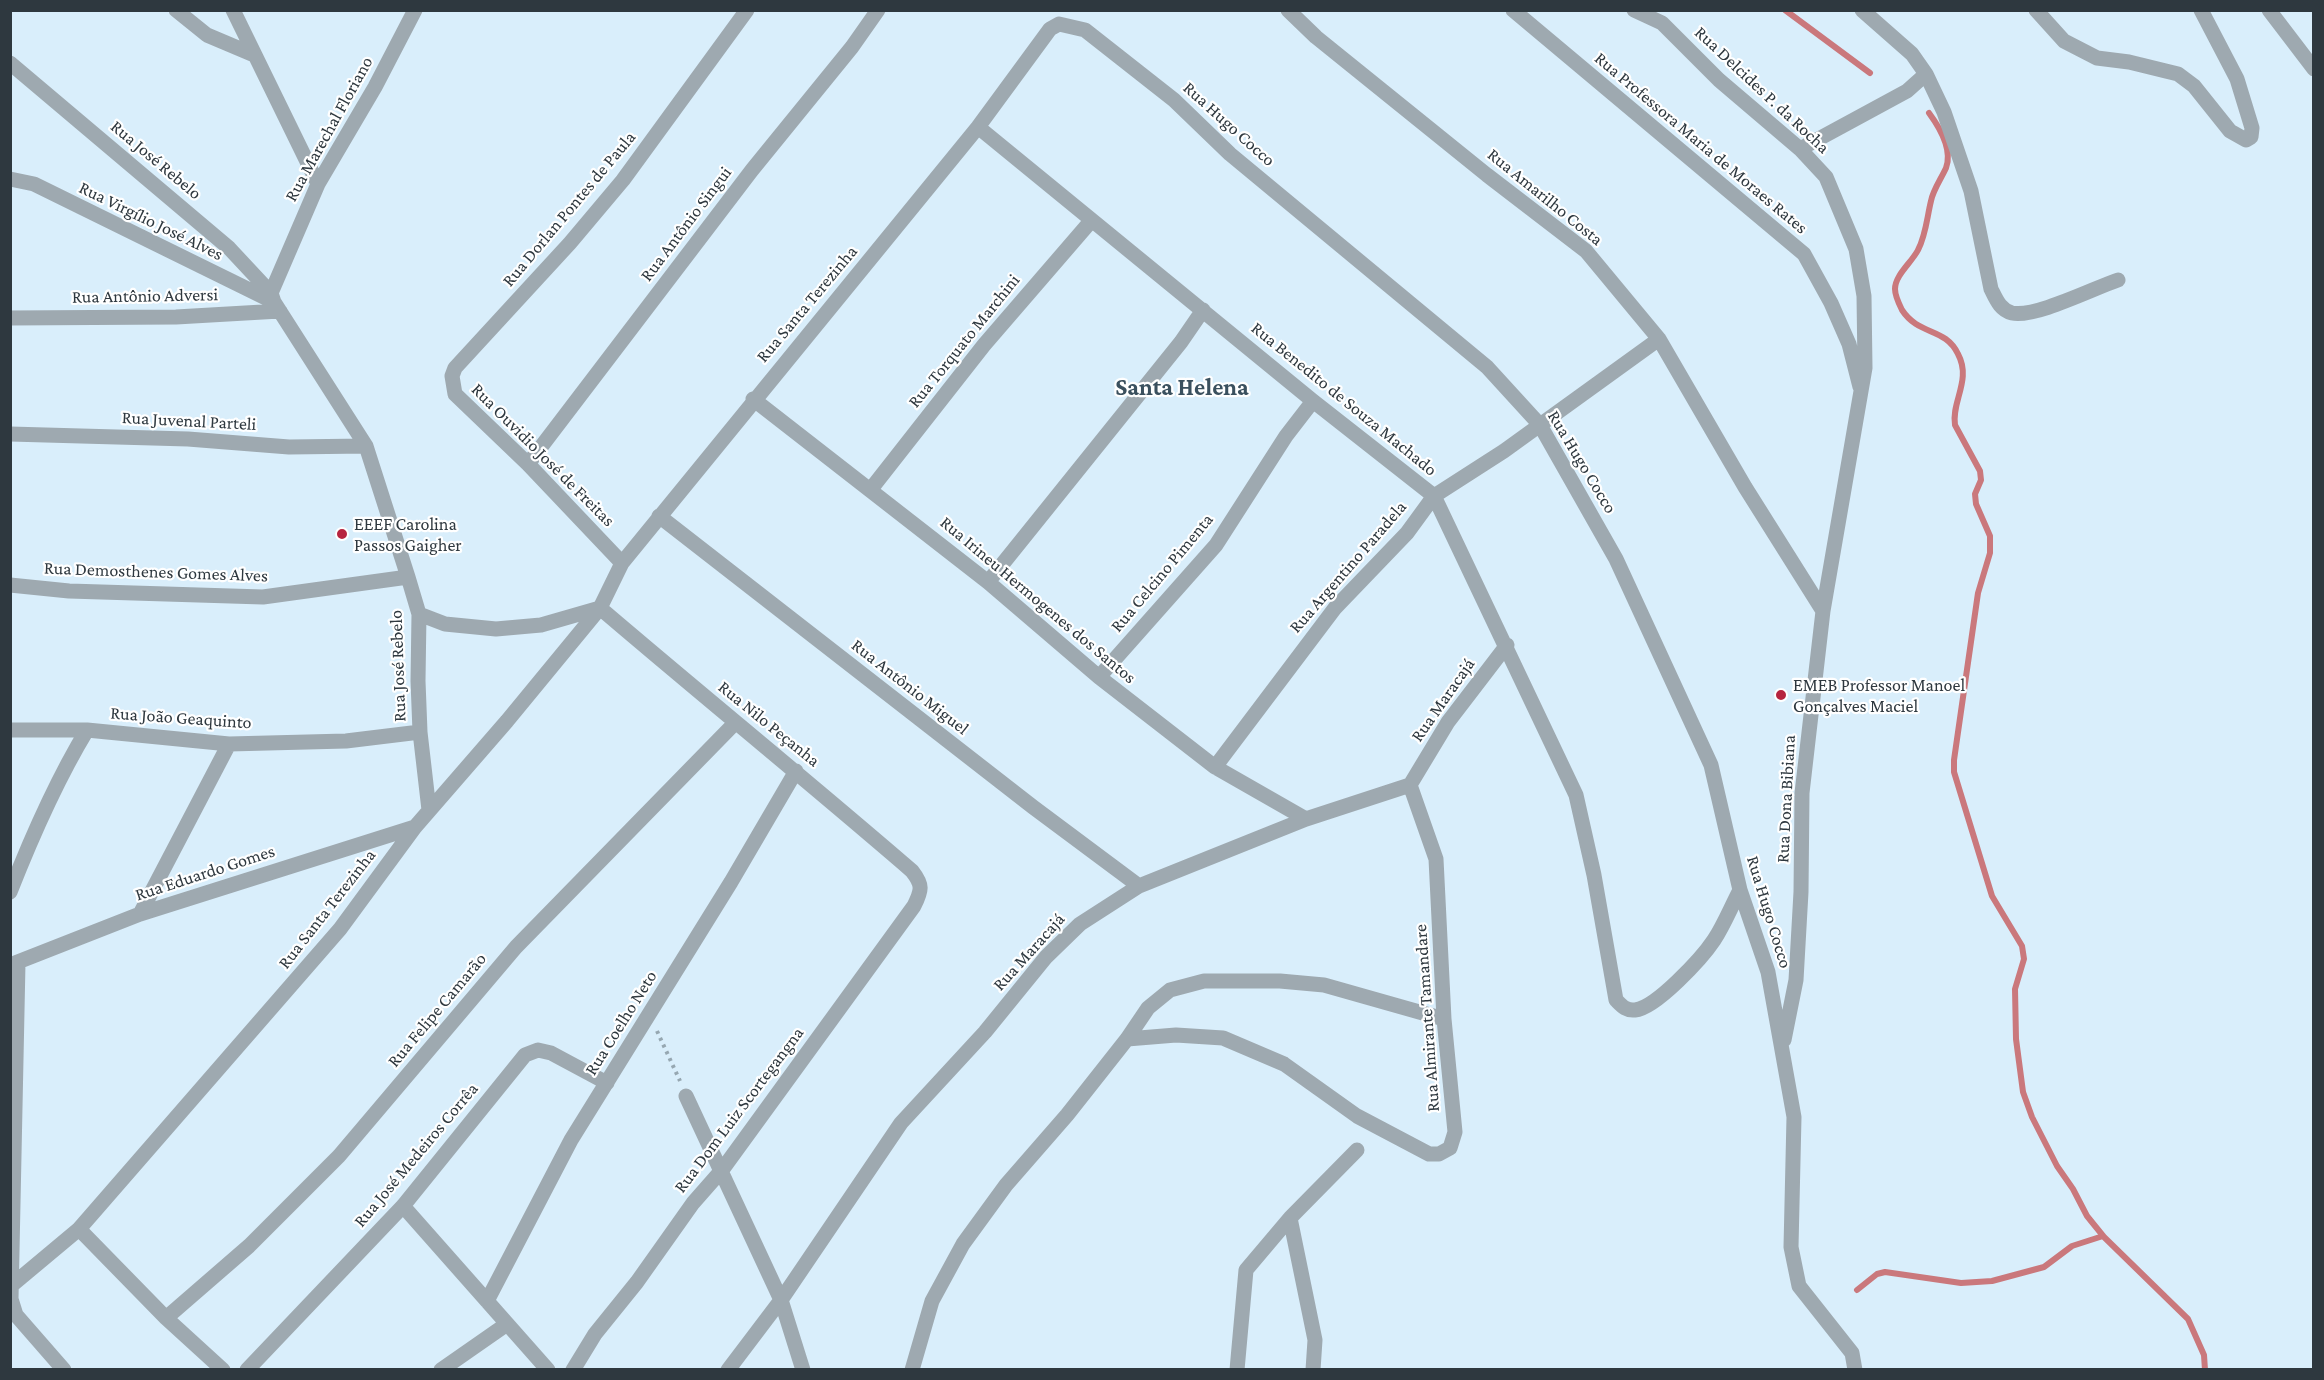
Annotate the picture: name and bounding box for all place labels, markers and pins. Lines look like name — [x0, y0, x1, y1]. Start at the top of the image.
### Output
place label: EEEF Carolina Passos Gaigher — [354, 513, 462, 556]
marker: EEEF Carolina Passos Gaigher — [335, 527, 349, 541]
place label: EMEB Professor Manoel Gonçalves Maciel — [1793, 674, 1965, 716]
marker: EMEB Professor Manoel Gonçalves Maciel — [1774, 688, 1788, 702]

